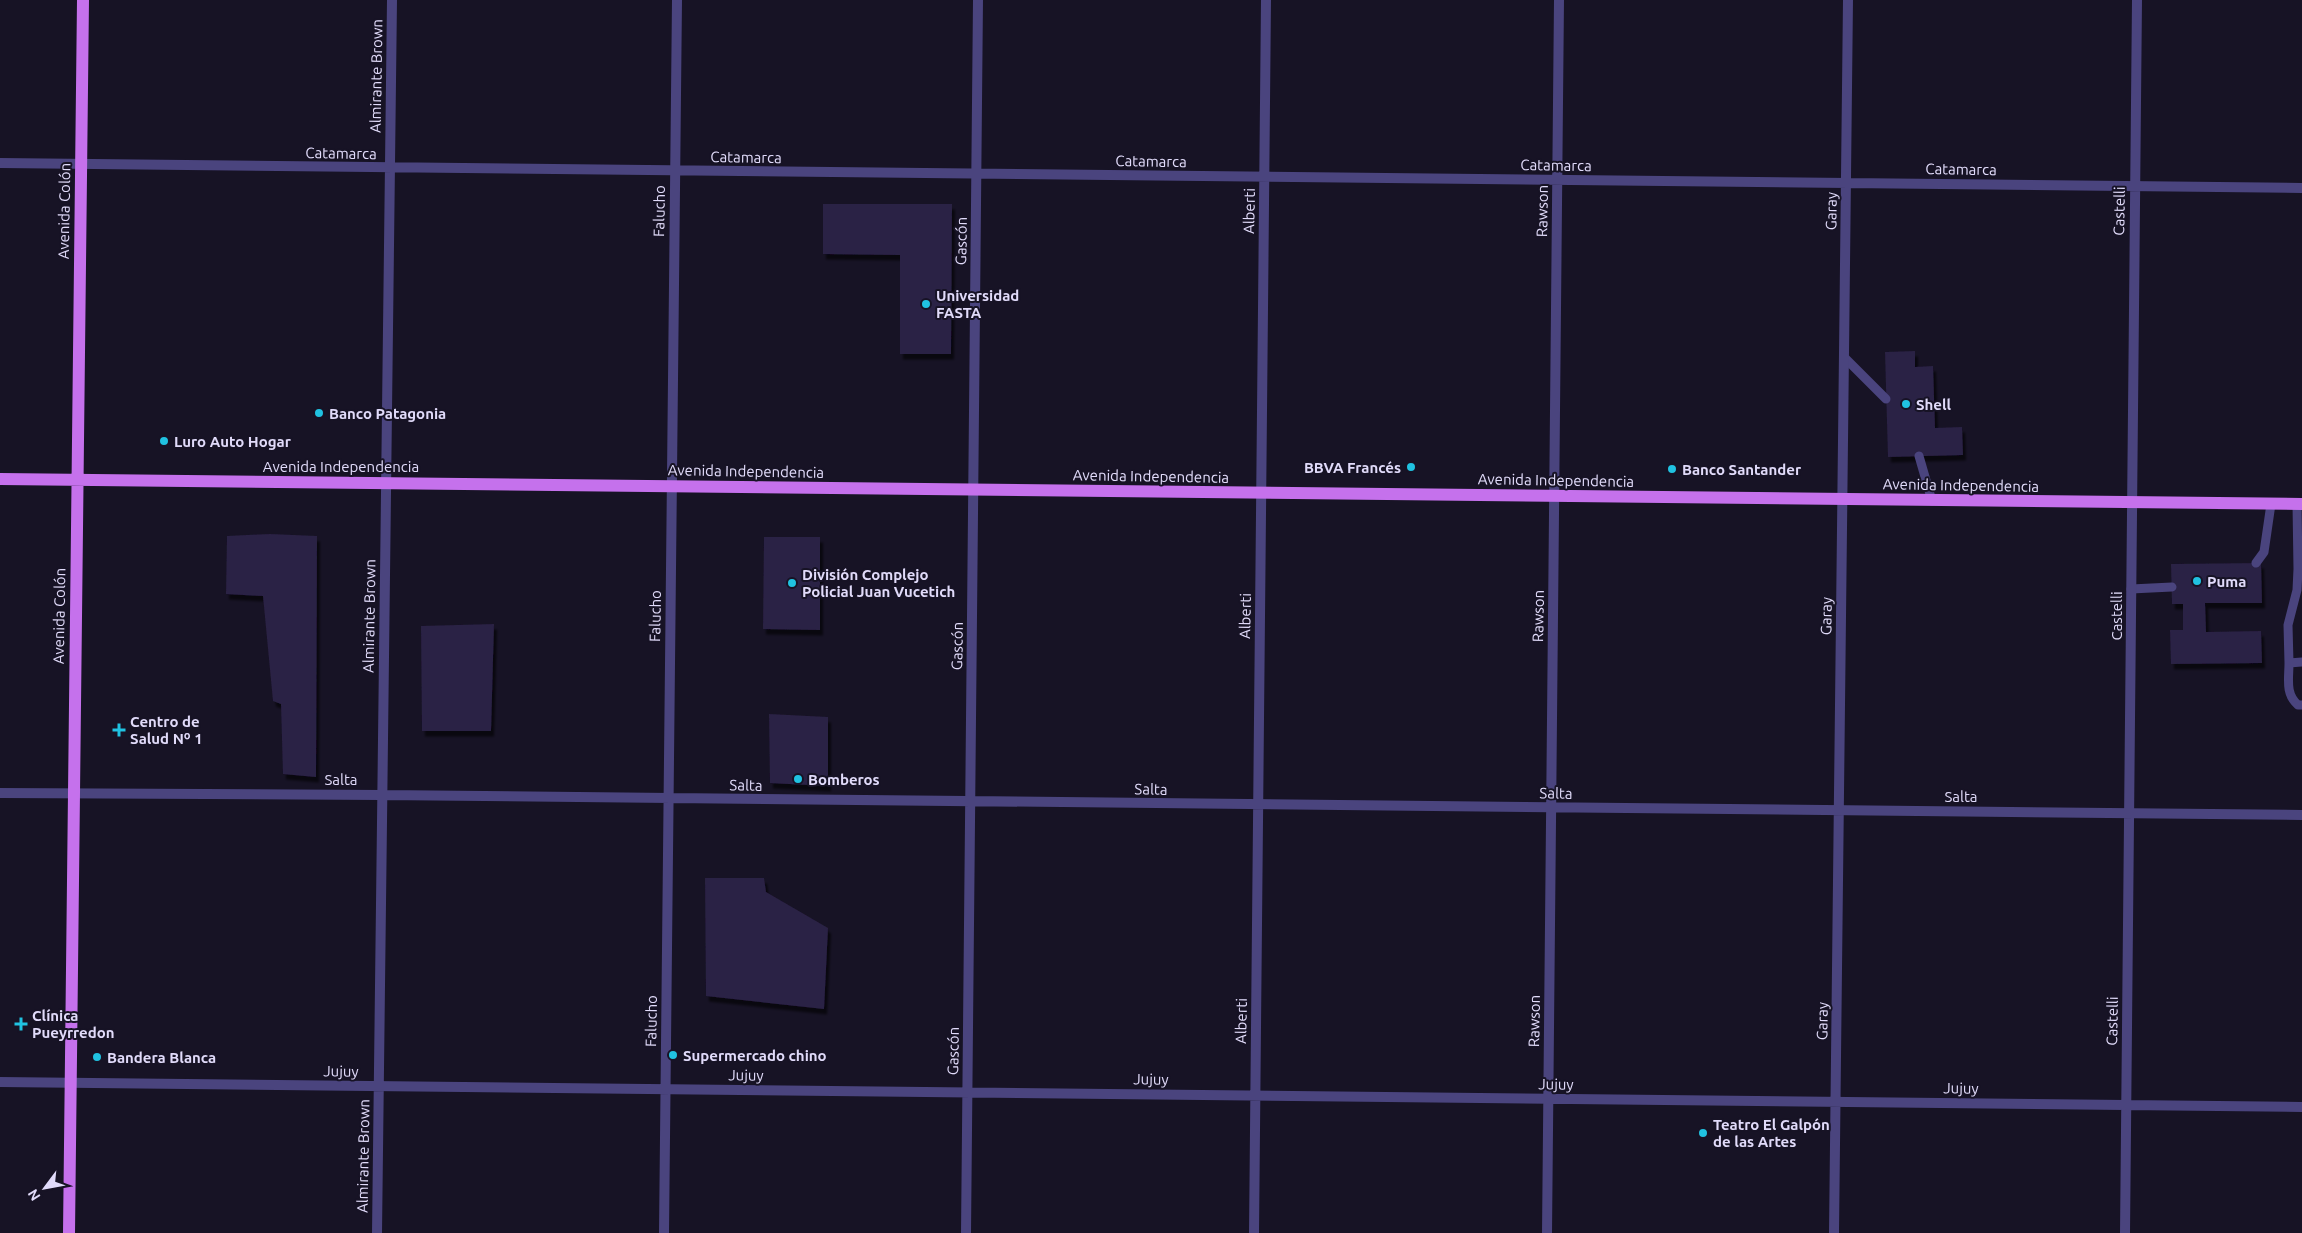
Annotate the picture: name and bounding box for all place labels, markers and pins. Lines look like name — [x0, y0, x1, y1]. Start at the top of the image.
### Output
place label: Universidad FASTA — [936, 287, 1019, 321]
marker: Universidad FASTA — [920, 298, 932, 310]
place label: Shell — [1916, 396, 1951, 413]
marker: Shell — [1900, 398, 1912, 410]
place label: Banco Patagonia — [329, 405, 446, 422]
marker: Banco Patagonia — [313, 407, 325, 419]
place label: Luro Auto Hogar — [174, 433, 292, 450]
marker: Luro Auto Hogar — [158, 435, 170, 447]
place label: BBVA Francés — [1304, 459, 1401, 476]
marker: BBVA Francés — [1405, 461, 1417, 473]
place label: Banco Santander — [1682, 461, 1802, 478]
marker: Banco Santander — [1666, 463, 1678, 475]
place label: División Complejo Policial Juan Vucetich — [802, 566, 955, 600]
place label: Puma — [2207, 573, 2246, 590]
marker: Puma — [2191, 575, 2203, 587]
marker: División Complejo Policial Juan Vucetich — [786, 577, 798, 589]
place label: Centro de Salud Nº 1 — [130, 713, 203, 747]
marker: Centro de Salud Nº 1 — [112, 723, 126, 737]
place label: Bomberos — [808, 771, 880, 788]
marker: Bomberos — [792, 773, 804, 785]
place label: Clínica Pueyrredon — [32, 1007, 115, 1041]
marker: Clínica Pueyrredon — [14, 1017, 28, 1031]
place label: Supermercado chino — [683, 1047, 827, 1064]
place label: Bandera Blanca — [107, 1049, 216, 1066]
marker: Supermercado chino — [667, 1049, 679, 1061]
marker: Bandera Blanca — [91, 1051, 103, 1063]
place label: Teatro El Galpón de las Artes — [1713, 1116, 1830, 1150]
marker: Teatro El Galpón de las Artes — [1697, 1127, 1709, 1139]

